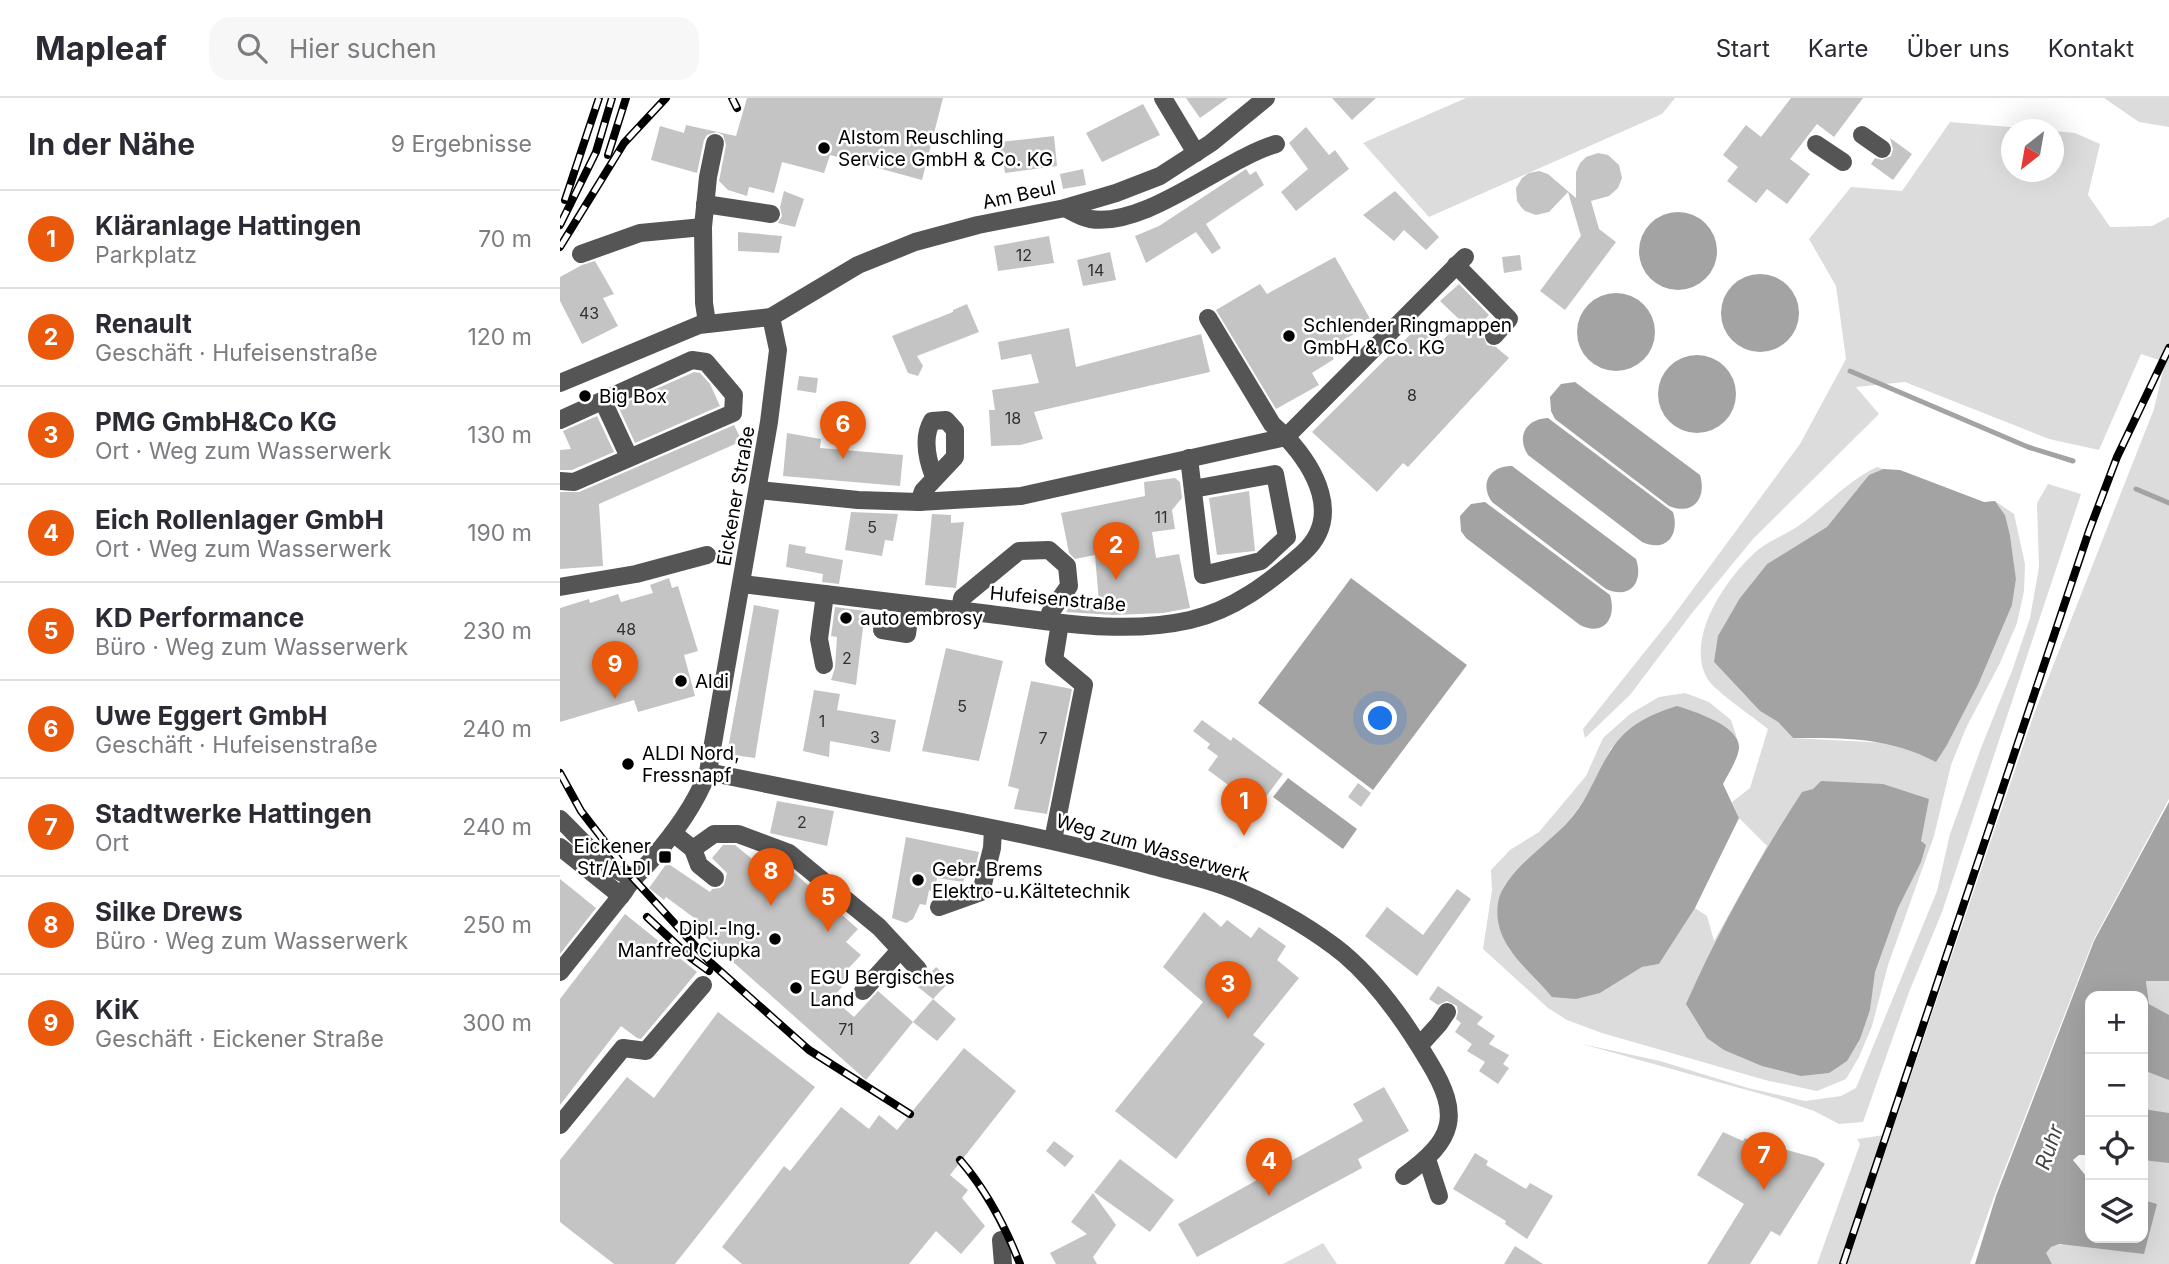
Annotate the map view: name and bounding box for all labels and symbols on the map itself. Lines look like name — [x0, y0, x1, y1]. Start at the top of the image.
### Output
north arrow — [2001, 119, 2064, 182]
place label: Alstom Reuschling Service GmbH & Co. KG — [838, 126, 1053, 171]
marker: Alstom Reuschling Service GmbH & Co. KG — [816, 140, 832, 156]
street label: Am Beul — [980, 176, 1058, 214]
house number: 12 — [1016, 245, 1032, 265]
house number: 14 — [1088, 260, 1104, 280]
house number: 43 — [579, 303, 599, 323]
place label: Schlender Ringmappen GmbH & Co. KG — [1303, 314, 1512, 359]
marker: Schlender Ringmappen GmbH & Co. KG — [1281, 328, 1297, 344]
place label: Big Box — [599, 385, 667, 408]
house number: 8 — [1407, 385, 1417, 405]
marker: Big Box — [577, 388, 593, 404]
pin: 6 — [820, 401, 866, 459]
house number: 18 — [1005, 408, 1021, 428]
street label: Eickener Straße — [712, 424, 760, 568]
house number: 11 — [1154, 507, 1168, 527]
house number: 5 — [867, 517, 877, 537]
pin: 2 — [1093, 522, 1139, 580]
street label: Hufeisenstraße — [989, 582, 1127, 616]
place label: auto embrosy — [860, 607, 983, 630]
marker: auto embrosy — [838, 610, 854, 626]
house number: 48 — [616, 619, 636, 639]
pin: 9 — [592, 641, 638, 699]
house number: 2 — [842, 648, 852, 668]
place label: Aldi — [695, 670, 729, 693]
marker: Aldi — [673, 673, 689, 689]
house number: 5 — [957, 696, 967, 716]
your location — [1363, 701, 1397, 735]
house number: 1 — [819, 711, 825, 731]
house number: 3 — [870, 727, 880, 747]
house number: 7 — [1038, 728, 1048, 748]
place label: ALDI Nord, Fressnapf — [642, 742, 740, 787]
marker: ALDI Nord, Fressnapf — [620, 756, 636, 772]
pin: 1 — [1221, 778, 1267, 836]
street label: Weg zum Wasserwerk — [1053, 809, 1253, 887]
house number: 2 — [797, 812, 807, 832]
place label: Eickener Str/ALDI — [574, 835, 651, 880]
pin: 8 — [748, 848, 794, 906]
marker: Eickener Str/ALDI — [657, 849, 673, 865]
place label: Gebr. Brems Elektro-u.Kältetechnik — [932, 858, 1131, 903]
marker: Gebr. Brems Elektro-u.Kältetechnik — [910, 872, 926, 888]
pin: 5 — [805, 874, 851, 932]
place label: Dipl.-Ing. Manfred Ciupka — [618, 917, 761, 962]
marker: Dipl.-Ing. Manfred Ciupka — [767, 931, 783, 947]
pin: 3 — [1205, 961, 1251, 1019]
place label: EGU Bergisches Land — [810, 966, 955, 1011]
marker: EGU Bergisches Land — [788, 980, 804, 996]
house number: 71 — [838, 1019, 854, 1039]
water label: Ruhr — [2030, 1120, 2069, 1173]
pin: 7 — [1741, 1132, 1787, 1190]
pin: 4 — [1246, 1138, 1292, 1196]

